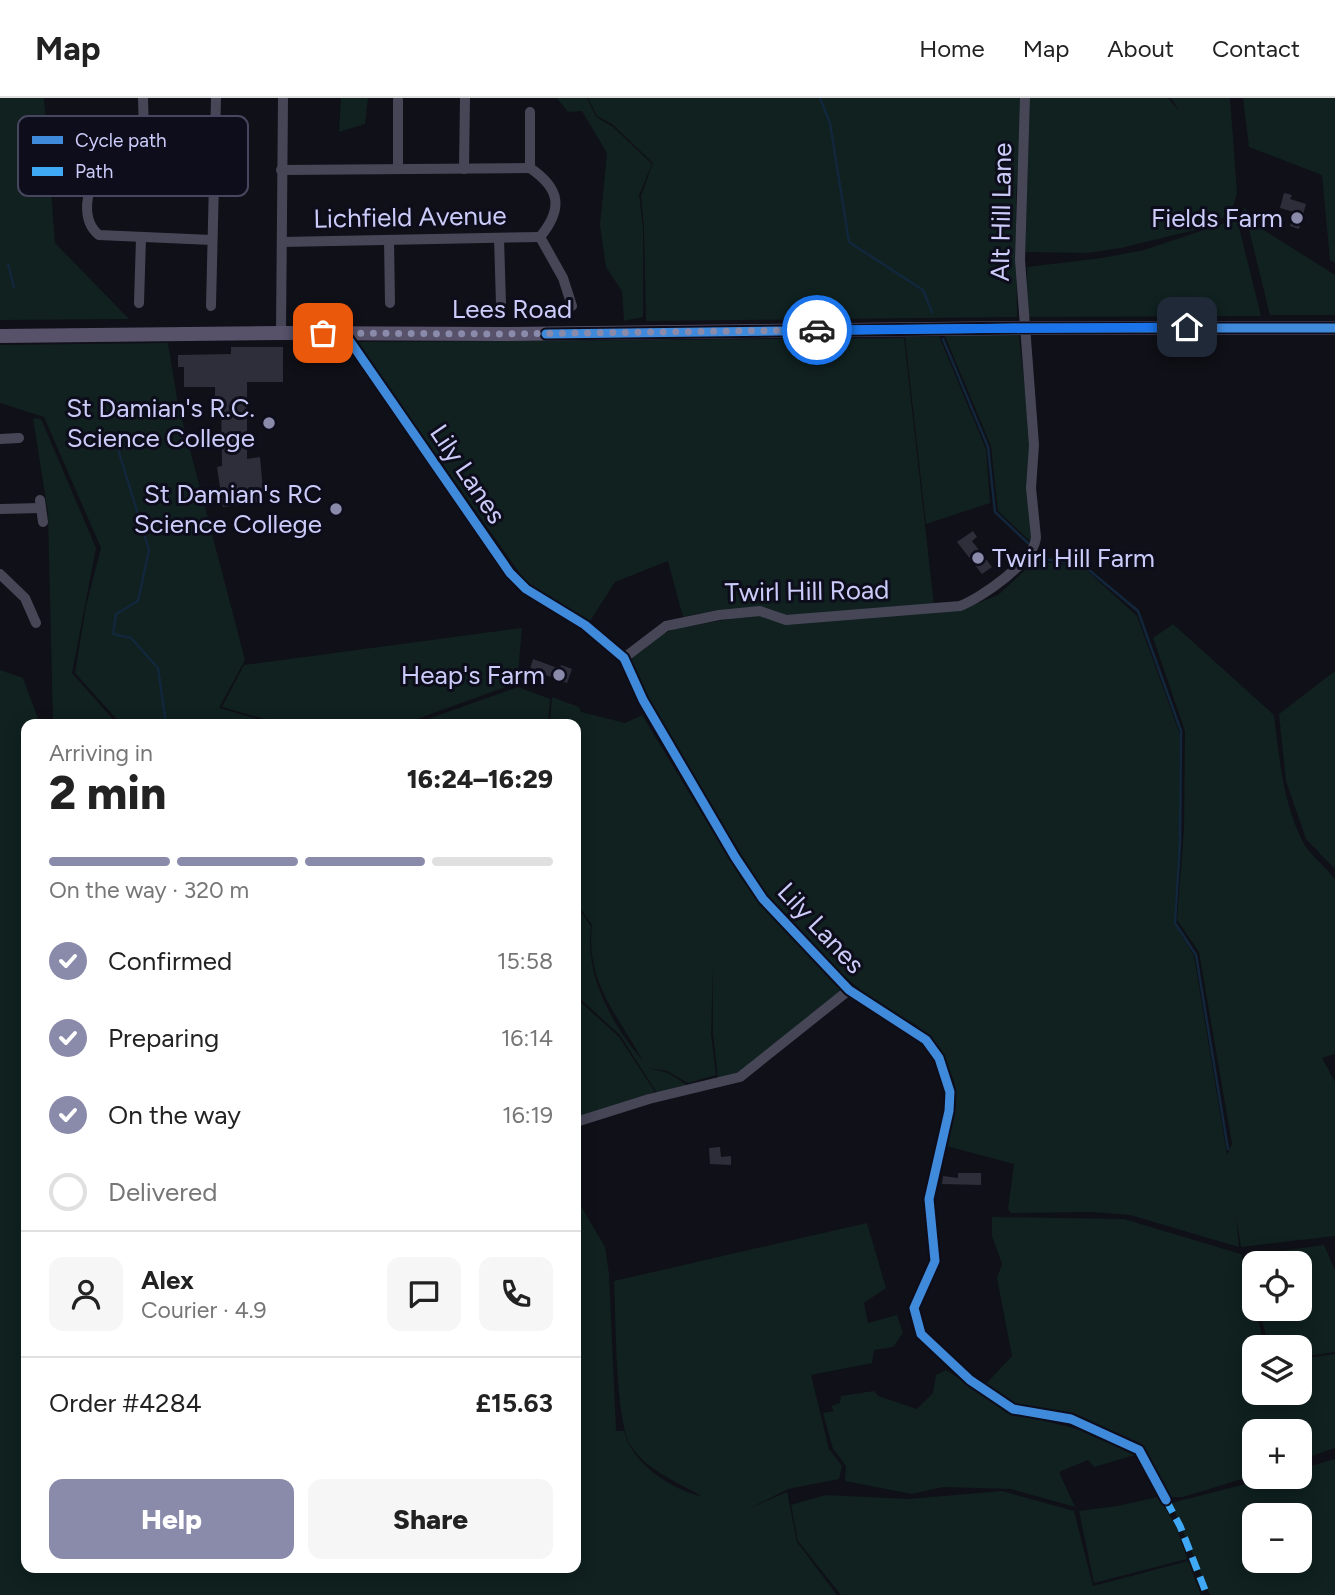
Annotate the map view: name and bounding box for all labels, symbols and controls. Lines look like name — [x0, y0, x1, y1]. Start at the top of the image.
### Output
text: Map — [35, 29, 101, 68]
text: Home — [919, 34, 985, 63]
text: Map — [1023, 34, 1069, 63]
text: About — [1107, 34, 1174, 63]
text: Contact — [1212, 34, 1300, 63]
legend — [18, 116, 248, 196]
text: Cycle path — [75, 129, 167, 152]
street label: Alt Hill Lane — [984, 142, 1018, 282]
text: Path — [75, 160, 113, 183]
street label: Lichfield Avenue — [313, 199, 507, 235]
place label: Fields Farm — [1151, 202, 1283, 234]
marker: Fields Farm — [1289, 210, 1305, 226]
street label: Lees Road — [452, 293, 572, 325]
courier — [782, 295, 852, 365]
pin — [1157, 297, 1217, 357]
pin — [293, 303, 353, 363]
icon: home — [1168, 308, 1206, 346]
icon: car — [798, 311, 836, 349]
icon: bag — [304, 314, 342, 352]
place label: St Damian's R.C. Science College — [66, 392, 255, 454]
marker: St Damian's R.C. Science College — [261, 415, 277, 431]
street label: Lily Lanes — [423, 418, 513, 530]
place label: St Damian's RC Science College — [134, 478, 322, 540]
marker: St Damian's RC Science College — [328, 501, 344, 517]
place label: Twirl Hill Farm — [992, 542, 1155, 574]
marker: Twirl Hill Farm — [970, 550, 986, 566]
street label: Twirl Hill Road — [724, 574, 890, 608]
place label: Heap's Farm — [401, 659, 545, 691]
marker: Heap's Farm — [551, 667, 567, 683]
text: Arriving in — [49, 739, 153, 767]
text: 16:24–16:29 — [407, 763, 553, 795]
text: 2 min — [49, 765, 166, 821]
text: On the way · 320 m — [49, 876, 249, 904]
street label: Lily Lanes — [771, 876, 871, 980]
icon: check — [49, 942, 87, 980]
text: Confirmed — [108, 945, 232, 977]
text: 15:58 — [497, 947, 553, 975]
icon: check — [49, 1019, 87, 1057]
text: Preparing — [108, 1022, 219, 1054]
text: 16:14 — [501, 1024, 553, 1052]
icon: check — [49, 1096, 87, 1134]
text: On the way — [108, 1099, 241, 1131]
text: 16:19 — [502, 1101, 553, 1129]
text: Delivered — [108, 1176, 217, 1208]
map controls — [1242, 1251, 1312, 1573]
button: locate — [1242, 1251, 1312, 1321]
button: person — [49, 1257, 123, 1331]
button: chat — [387, 1257, 461, 1331]
button: phone — [479, 1257, 553, 1331]
text: Alex — [141, 1264, 194, 1296]
text: Courier · 4.9 — [141, 1296, 267, 1324]
button: layers — [1242, 1335, 1312, 1405]
text: Order #4284 — [49, 1387, 202, 1419]
text: £15.63 — [475, 1387, 553, 1419]
button: + — [1242, 1419, 1312, 1489]
button: Help — [49, 1479, 294, 1559]
button: Share — [308, 1479, 553, 1559]
button: − — [1242, 1503, 1312, 1573]

